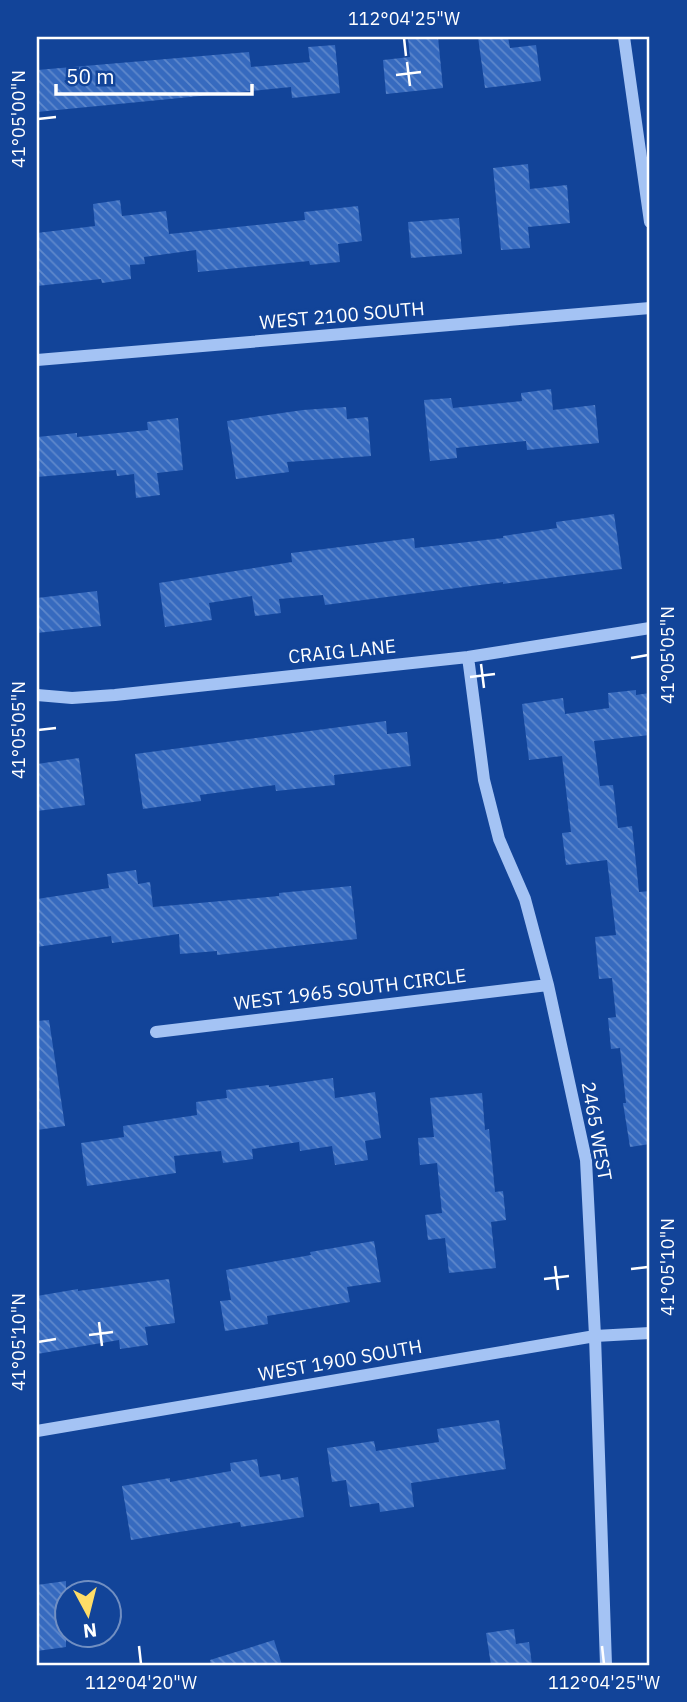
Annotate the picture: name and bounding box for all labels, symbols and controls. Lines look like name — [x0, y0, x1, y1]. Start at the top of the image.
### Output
text: 112°04'25"W — [348, 7, 460, 30]
scale bar — [56, 52, 252, 96]
text: 50 m — [66, 62, 115, 90]
text: 41°05'00"N — [7, 70, 30, 168]
street label: WEST 2100 SOUTH — [258, 296, 426, 334]
text: 41°05'05"N — [656, 606, 679, 704]
street label: CRAIG LANE — [287, 633, 397, 669]
text: 41°05'05"N — [7, 681, 30, 779]
street label: WEST 1965 SOUTH CIRCLE — [232, 963, 468, 1015]
street label: 2465 WEST — [577, 1080, 618, 1182]
text: 41°05'10"N — [656, 1218, 679, 1316]
text: 41°05'10"N — [7, 1293, 30, 1391]
street label: WEST 1900 SOUTH — [256, 1334, 424, 1386]
north arrow — [52, 1580, 122, 1650]
text: N — [82, 1618, 98, 1644]
text: 112°04'20"W — [85, 1671, 197, 1694]
text: 112°04'25"W — [548, 1671, 660, 1694]

